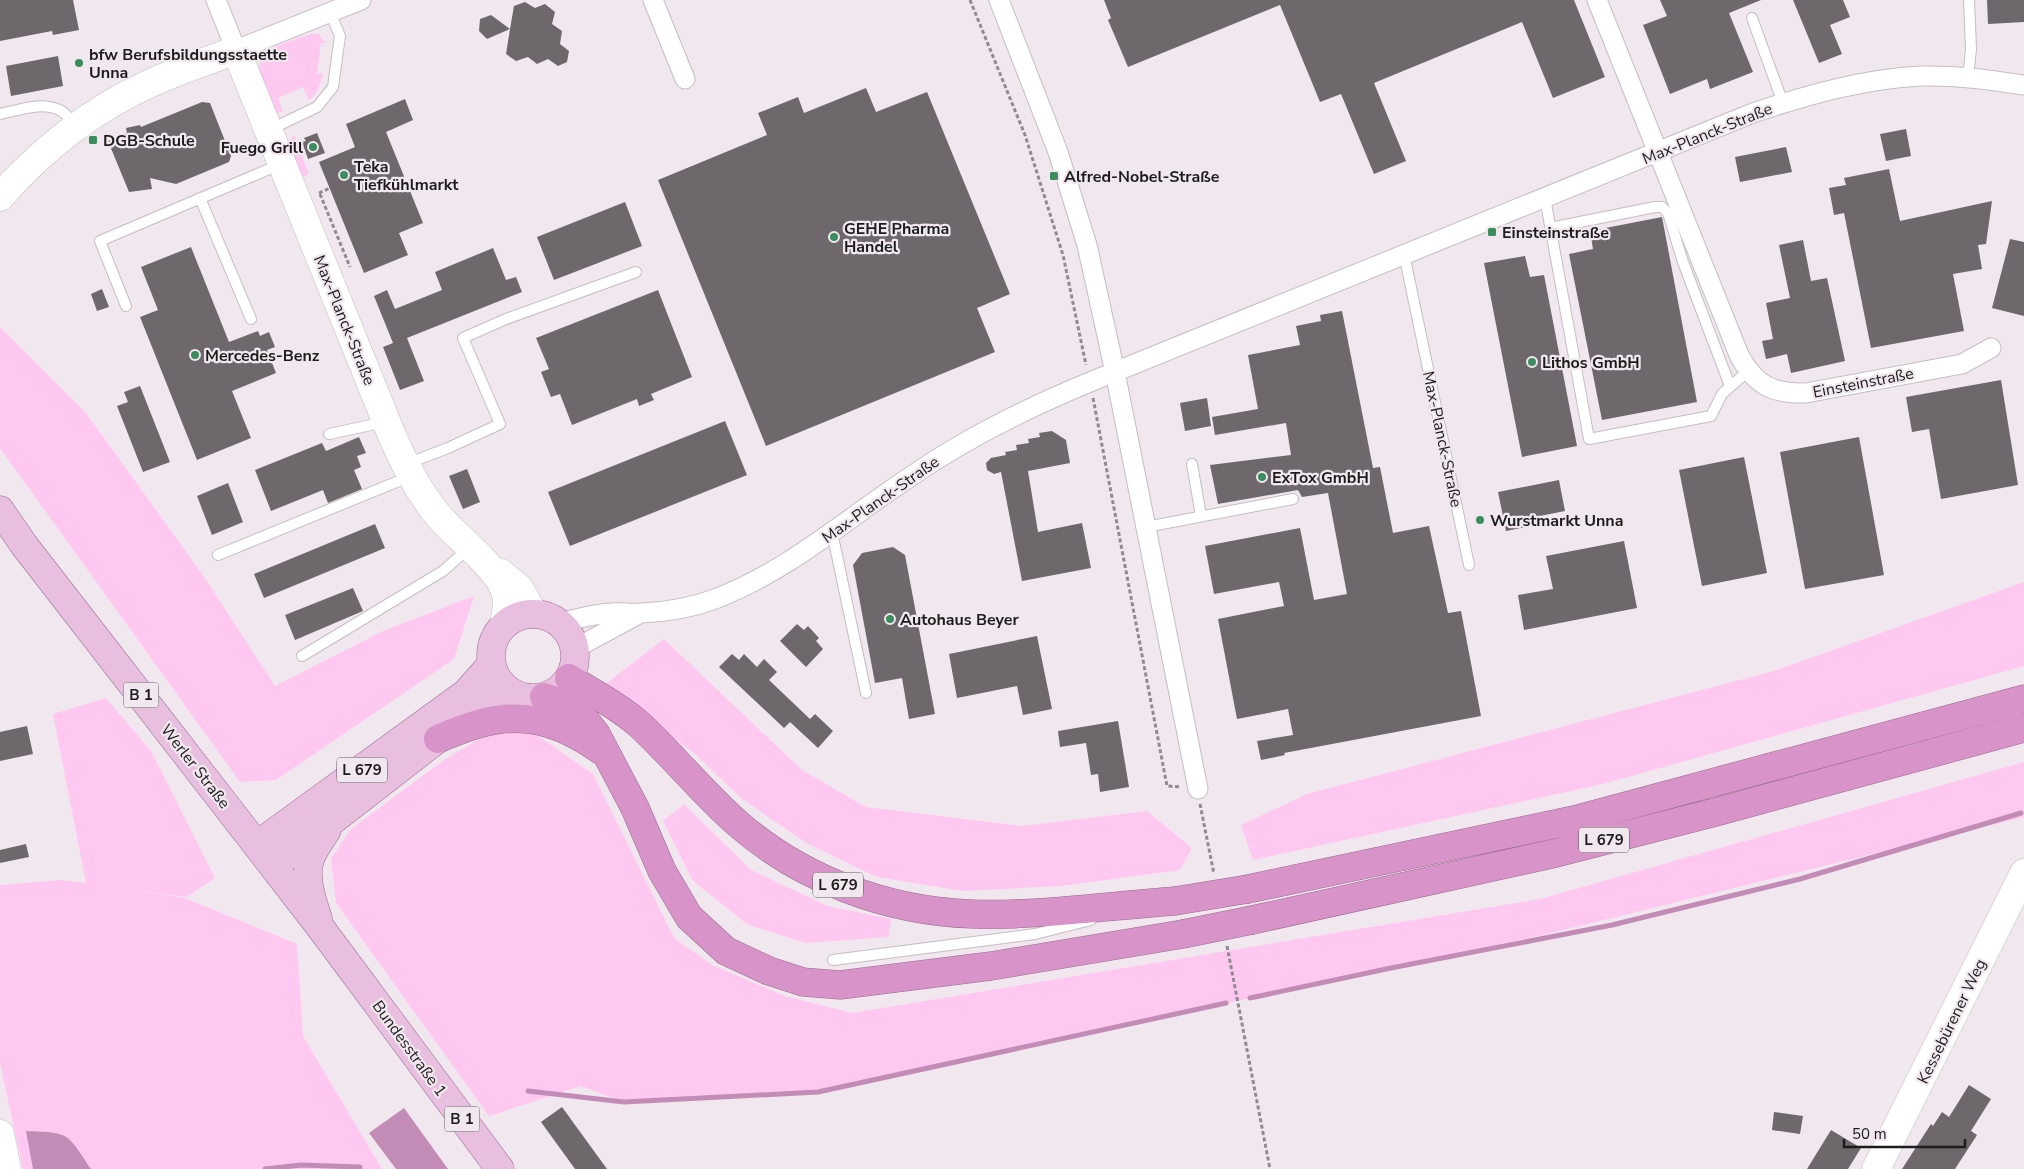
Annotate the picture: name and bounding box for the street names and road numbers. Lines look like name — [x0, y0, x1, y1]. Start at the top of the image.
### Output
street label: Max-Planck-Straße — [1639, 98, 1776, 170]
street label: Max-Planck-Straße — [308, 252, 380, 389]
street label: Einsteinstraße — [1811, 362, 1915, 404]
street label: Max-Planck-Straße — [1417, 369, 1467, 509]
street label: Max-Planck-Straße — [817, 451, 944, 549]
road number: B 1 — [124, 682, 158, 708]
street label: Werler Straße — [155, 720, 235, 814]
road number: L 679 — [337, 758, 387, 782]
road number: L 679 — [1579, 828, 1629, 852]
road number: L 679 — [813, 872, 863, 898]
street label: Kessebürener Weg — [1912, 955, 1992, 1088]
street label: Bundesstraße 1 — [367, 996, 452, 1101]
road number: B 1 — [444, 1106, 480, 1132]

